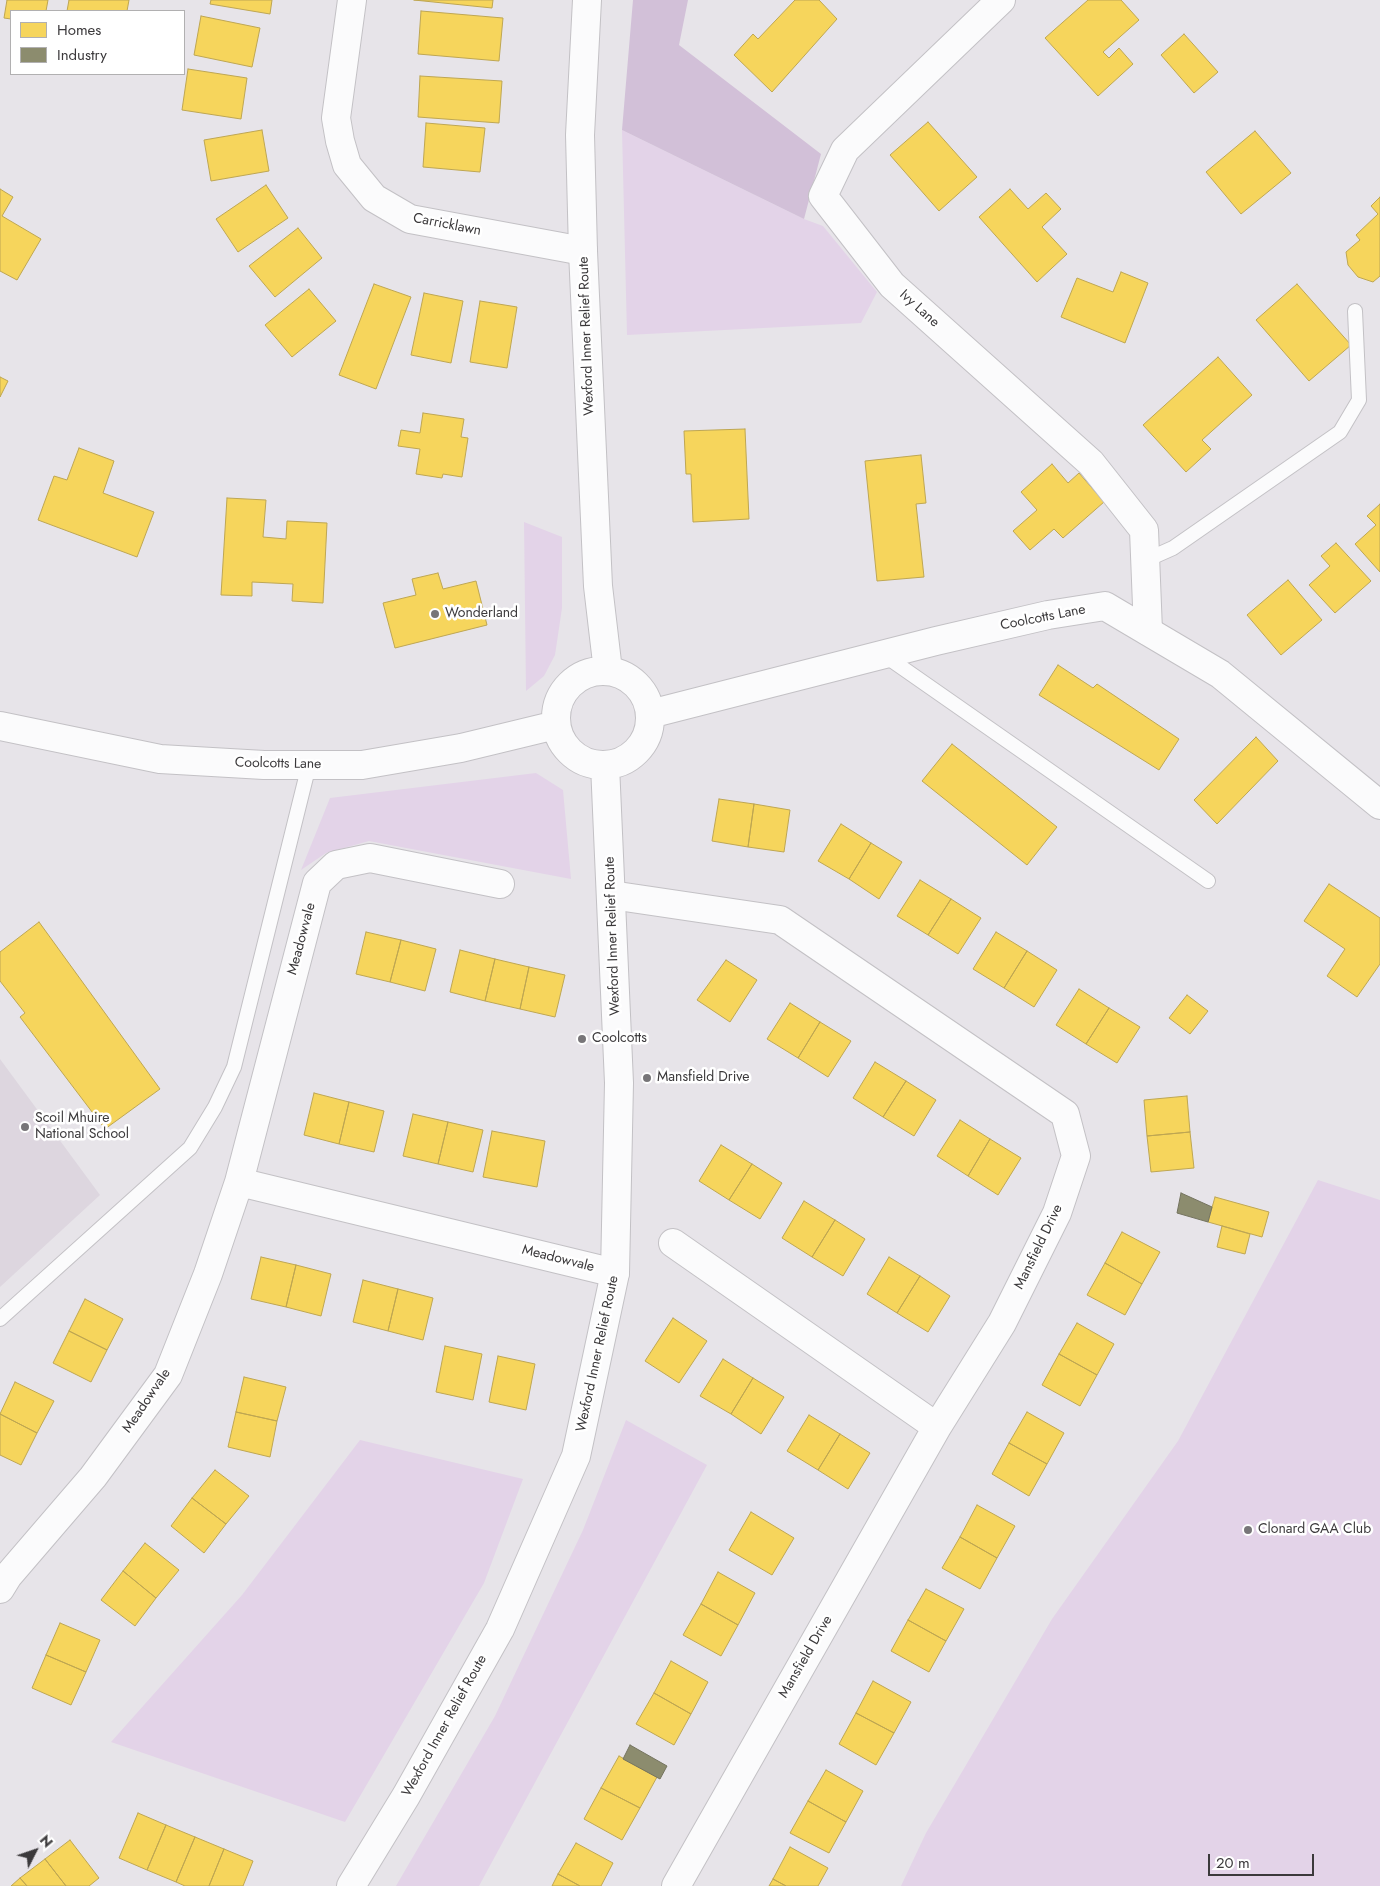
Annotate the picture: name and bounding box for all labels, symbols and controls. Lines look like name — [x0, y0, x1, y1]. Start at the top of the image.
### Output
legend — [10, 10, 185, 75]
text: Homes — [57, 19, 101, 41]
text: Industry — [57, 44, 107, 66]
street label: Carricklawn — [411, 210, 483, 240]
street label: Wexford Inner Relief Route — [576, 256, 598, 416]
street label: Ivy Lane — [896, 287, 942, 331]
street label: Coolcotts Lane — [999, 601, 1087, 635]
place label: Wonderland — [445, 606, 518, 622]
marker: Wonderland — [429, 608, 441, 620]
street label: Coolcotts Lane — [235, 755, 321, 773]
street label: Wexford Inner Relief Route — [602, 856, 624, 1016]
street label: Meadowvale — [284, 901, 320, 977]
place label: Coolcotts — [592, 1031, 647, 1047]
marker: Coolcotts — [576, 1033, 588, 1045]
place label: Mansfield Drive — [657, 1070, 749, 1086]
marker: Mansfield Drive — [641, 1072, 653, 1084]
place label: Scoil Mhuire National School — [35, 1111, 129, 1144]
marker: Scoil Mhuire National School — [19, 1121, 31, 1133]
street label: Mansfield Drive — [1011, 1202, 1067, 1292]
street label: Meadowvale — [520, 1242, 596, 1276]
street label: Wexford Inner Relief Route — [573, 1274, 623, 1434]
street label: Meadowvale — [119, 1366, 175, 1436]
place label: Clonard GAA Club — [1258, 1522, 1371, 1538]
marker: Clonard GAA Club — [1242, 1524, 1254, 1536]
street label: Mansfield Drive — [776, 1613, 836, 1701]
street label: Wexford Inner Relief Route — [399, 1652, 491, 1800]
north arrow — [10, 1826, 60, 1876]
text: N — [35, 1830, 58, 1852]
scale bar — [1210, 1844, 1316, 1876]
text: 20 m — [1216, 1852, 1250, 1874]

